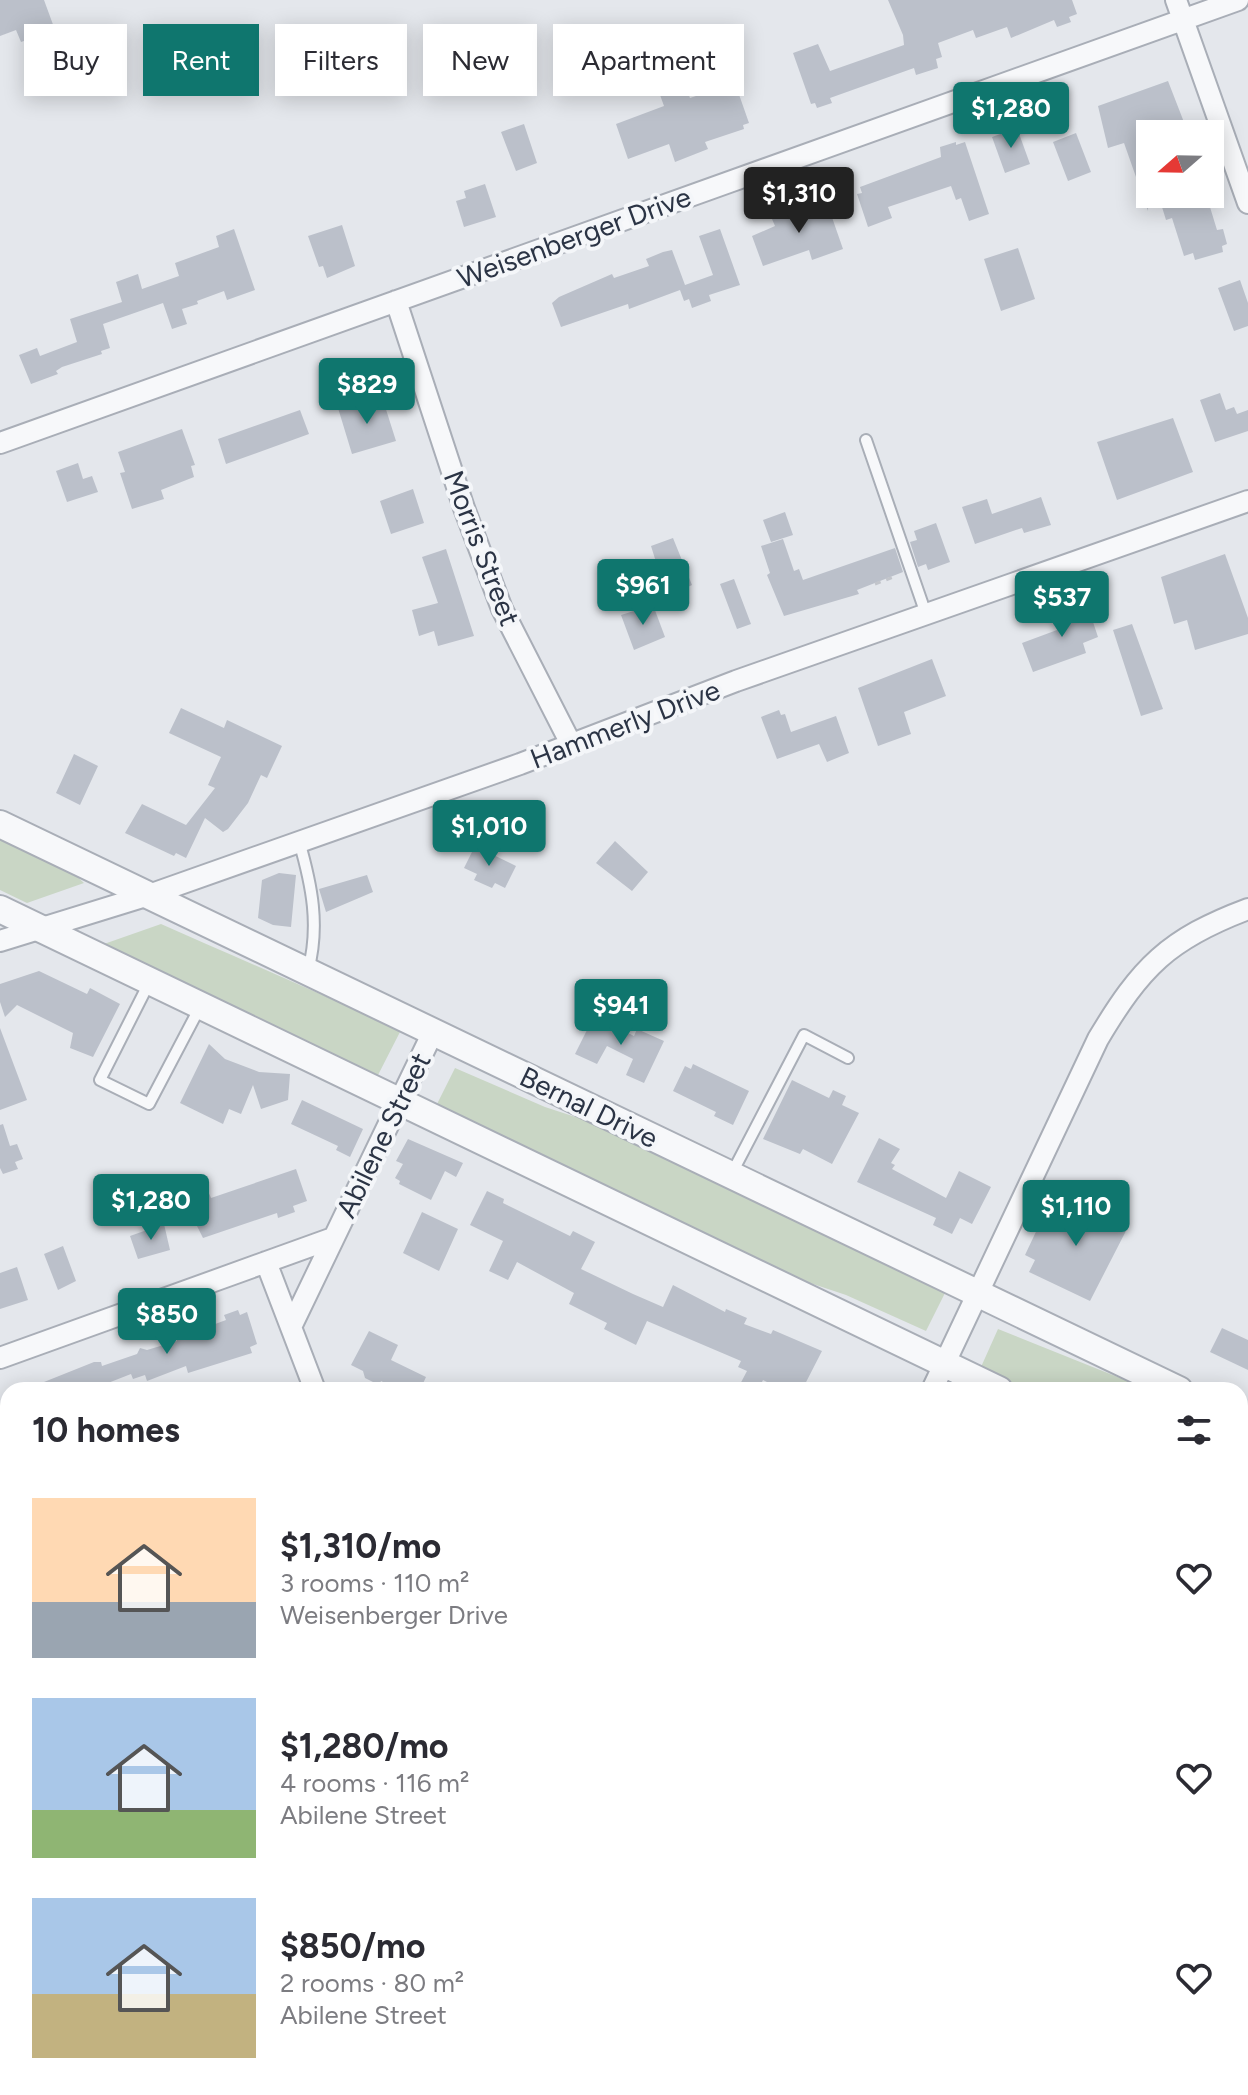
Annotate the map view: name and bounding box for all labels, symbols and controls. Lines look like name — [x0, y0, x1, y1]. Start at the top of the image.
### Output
chip: Buy — [24, 24, 127, 96]
chip: Rent — [143, 24, 259, 96]
chip: Filters — [275, 24, 407, 96]
chip: New — [423, 24, 537, 96]
chip: Apartment — [553, 24, 744, 96]
pin: $1,280 — [946, 82, 1076, 150]
text: $1,280 — [971, 92, 1051, 124]
north arrow — [1136, 120, 1224, 208]
map controls — [1136, 120, 1224, 208]
pin: $1,310 — [734, 167, 864, 235]
text: $1,310 — [762, 177, 836, 209]
street label: Weisenberger Drive — [453, 179, 695, 295]
pin: $829 — [320, 358, 414, 426]
text: $829 — [337, 368, 397, 400]
street label: Morris Street — [437, 465, 527, 631]
pin: $961 — [596, 559, 690, 627]
text: $961 — [615, 569, 671, 601]
pin: $537 — [1015, 571, 1109, 639]
text: $537 — [1033, 581, 1091, 613]
street label: Hammerly Drive — [525, 672, 725, 776]
pin: $1,010 — [424, 800, 554, 868]
text: $1,010 — [451, 810, 527, 842]
pin: $941 — [574, 979, 668, 1047]
text: $941 — [593, 989, 649, 1021]
street label: Abilene Street — [328, 1047, 438, 1223]
street label: Bernal Drive — [514, 1059, 664, 1155]
pin: $1,280 — [86, 1174, 216, 1242]
pin: $1,110 — [1011, 1180, 1141, 1248]
text: $1,280 — [111, 1184, 191, 1216]
text: $1,110 — [1041, 1190, 1111, 1222]
pin: $850 — [120, 1288, 214, 1356]
text: $850 — [136, 1298, 198, 1330]
icon: filters — [1172, 1408, 1216, 1452]
text: 10 homes — [32, 1410, 180, 1451]
text: $1,310/mo — [280, 1526, 441, 1567]
icon: home — [96, 1530, 192, 1626]
icon: heart — [1172, 1556, 1216, 1600]
text: 3 rooms · 110 m² — [280, 1567, 469, 1599]
text: Weisenberger Drive — [280, 1599, 508, 1631]
text: $1,280/mo — [280, 1726, 449, 1767]
icon: home — [96, 1730, 192, 1826]
icon: heart — [1172, 1756, 1216, 1800]
text: 4 rooms · 116 m² — [280, 1767, 469, 1799]
text: Abilene Street — [280, 1799, 447, 1831]
text: $850/mo — [280, 1926, 426, 1967]
icon: home — [96, 1930, 192, 2026]
icon: heart — [1172, 1956, 1216, 2000]
text: 2 rooms · 80 m² — [280, 1967, 464, 1999]
text: Abilene Street — [280, 1999, 447, 2031]

